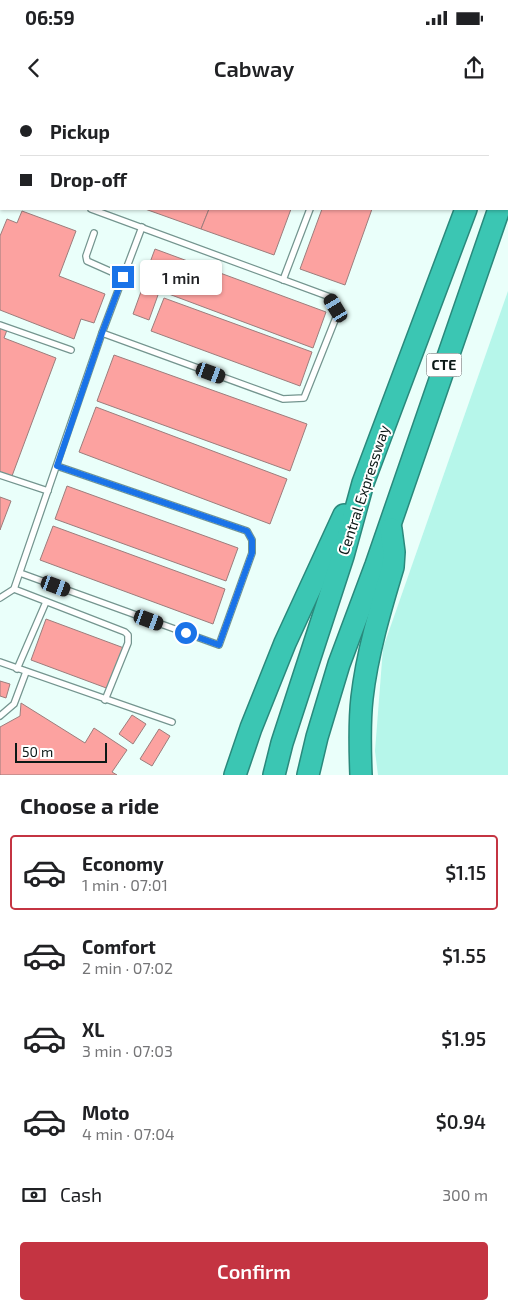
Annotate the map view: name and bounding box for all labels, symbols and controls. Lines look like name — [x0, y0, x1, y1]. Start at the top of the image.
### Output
text: 06:59 — [25, 6, 75, 29]
icon: back — [20, 54, 48, 82]
icon: share — [460, 54, 488, 82]
text: Cabway — [214, 55, 294, 81]
text: Pickup — [50, 120, 110, 143]
text: Drop-off — [50, 168, 127, 191]
callout: 1 min — [140, 260, 223, 294]
route end — [112, 266, 134, 288]
text: 1 min — [162, 268, 200, 287]
car — [321, 291, 350, 325]
road number: CTE — [426, 354, 462, 376]
car — [194, 361, 227, 385]
street label: Central Expressway — [334, 423, 393, 557]
car — [39, 574, 72, 598]
car — [132, 608, 165, 632]
route start — [175, 622, 197, 644]
scale bar — [15, 740, 108, 763]
text: 50 m — [22, 743, 53, 760]
text: Choose a ride — [20, 792, 159, 818]
icon: car — [22, 850, 67, 895]
text: Economy — [82, 852, 164, 875]
text: $1.15 — [445, 861, 486, 884]
text: 1 min · 07:01 — [82, 875, 168, 894]
icon: car — [22, 933, 67, 978]
text: Comfort — [82, 935, 156, 958]
text: $1.55 — [442, 944, 486, 967]
text: 2 min · 07:02 — [82, 958, 173, 977]
icon: car — [22, 1016, 67, 1061]
text: XL — [82, 1018, 104, 1041]
text: $1.95 — [441, 1027, 486, 1050]
text: 3 min · 07:03 — [82, 1041, 173, 1060]
icon: car — [22, 1099, 67, 1144]
text: Moto — [82, 1101, 130, 1124]
text: $0.94 — [436, 1110, 486, 1133]
text: 4 min · 07:04 — [82, 1124, 175, 1143]
icon: cash — [20, 1181, 48, 1209]
text: Cash — [60, 1183, 102, 1206]
text: 300 m — [442, 1185, 488, 1204]
button: Confirm — [20, 1242, 488, 1300]

